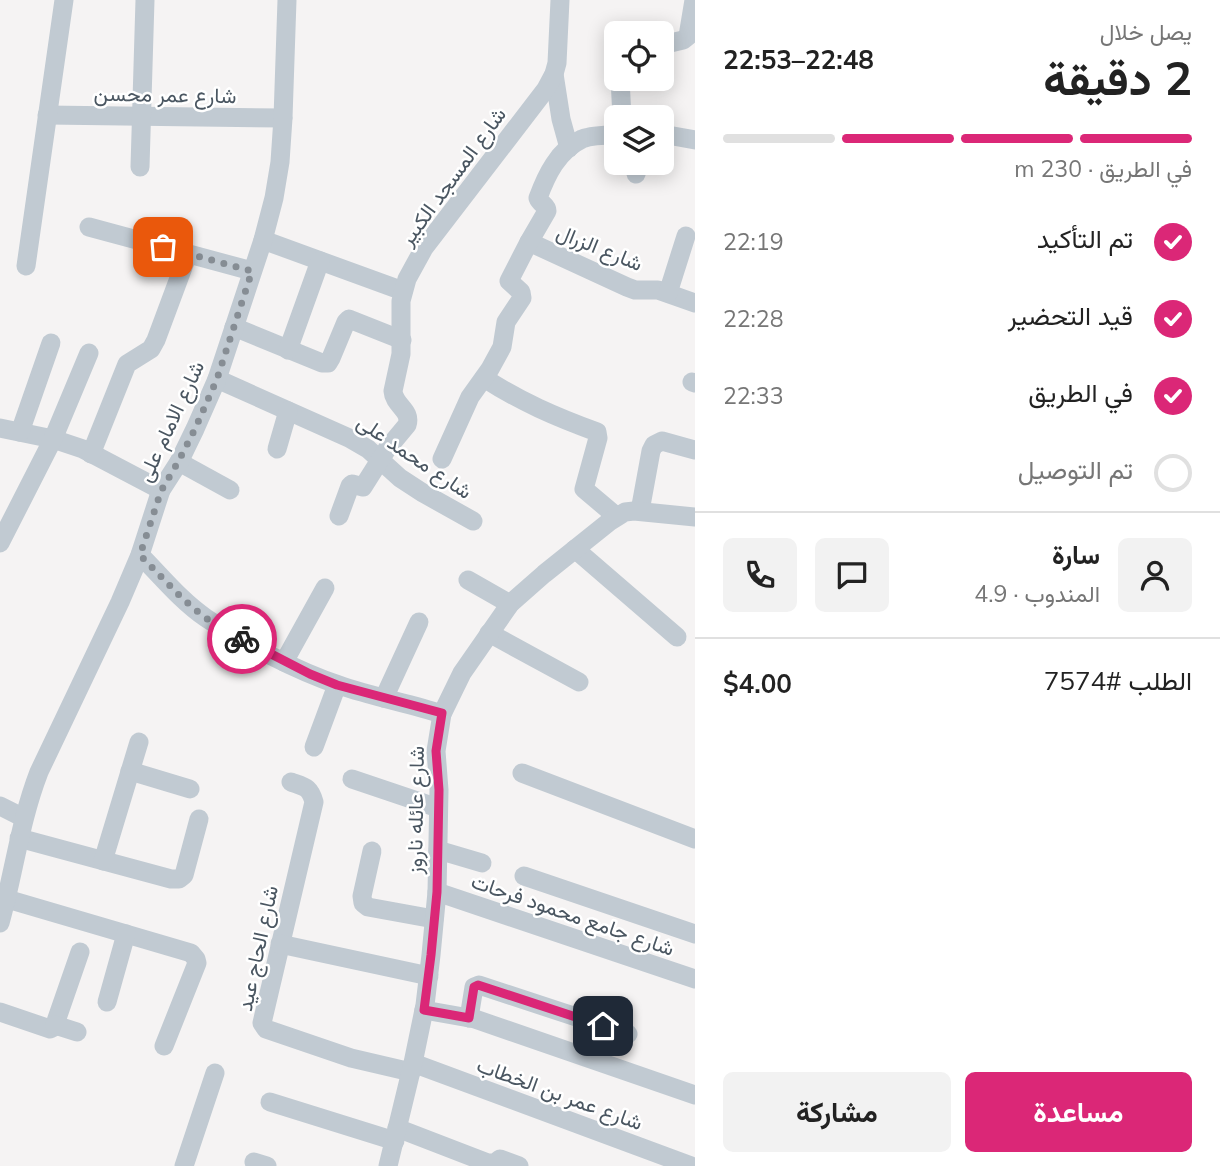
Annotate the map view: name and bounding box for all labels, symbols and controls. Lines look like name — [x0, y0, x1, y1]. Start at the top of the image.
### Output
text: يصل خلال — [1100, 17, 1192, 46]
map controls — [604, 21, 674, 175]
button: locate — [604, 21, 674, 91]
text: 22:48–22:53 — [723, 43, 874, 76]
text: 2 دقيقة — [1043, 49, 1192, 107]
street label: شارع عمر محسن — [93, 80, 237, 110]
street label: شارع المسجد الكبير — [392, 102, 513, 252]
button: layers — [604, 105, 674, 175]
text: في الطريق · 230 m — [1014, 154, 1192, 183]
pin — [133, 217, 193, 277]
street label: شارع الزرال — [552, 218, 647, 278]
text: تم التأكيد — [1037, 222, 1133, 255]
icon: check — [1154, 223, 1192, 261]
text: 22:19 — [723, 227, 783, 256]
icon: bag — [144, 228, 182, 266]
text: قيد التحضير — [1008, 299, 1133, 332]
icon: check — [1154, 300, 1192, 338]
text: 22:28 — [723, 304, 783, 333]
street label: شارع الامام على — [131, 356, 211, 486]
text: في الطريق — [1028, 376, 1133, 409]
icon: check — [1154, 377, 1192, 415]
text: 22:33 — [723, 381, 783, 410]
street label: شارع محمد على — [351, 408, 477, 506]
text: تم التوصيل — [1018, 453, 1133, 486]
button: phone — [723, 538, 797, 612]
button: chat — [815, 538, 889, 612]
text: سارة — [1052, 538, 1100, 571]
button: person — [1118, 538, 1192, 612]
text: المندوب · 4.9 — [974, 579, 1100, 608]
courier — [207, 604, 277, 674]
icon: bike — [223, 620, 261, 658]
text: الطلب #7574 — [1044, 664, 1192, 697]
text: $4.00 — [723, 667, 792, 700]
street label: شارع عائله ناروز — [401, 746, 431, 876]
street label: شارع جامع محمود فرحات — [467, 867, 678, 963]
street label: شارع الحاج عيد — [231, 883, 285, 1014]
pin — [573, 996, 633, 1056]
icon: home — [584, 1007, 622, 1045]
street label: شارع عمر بن الخطاب — [473, 1051, 646, 1137]
button: مشاركة — [723, 1072, 951, 1152]
button: مساعدة — [965, 1072, 1192, 1152]

